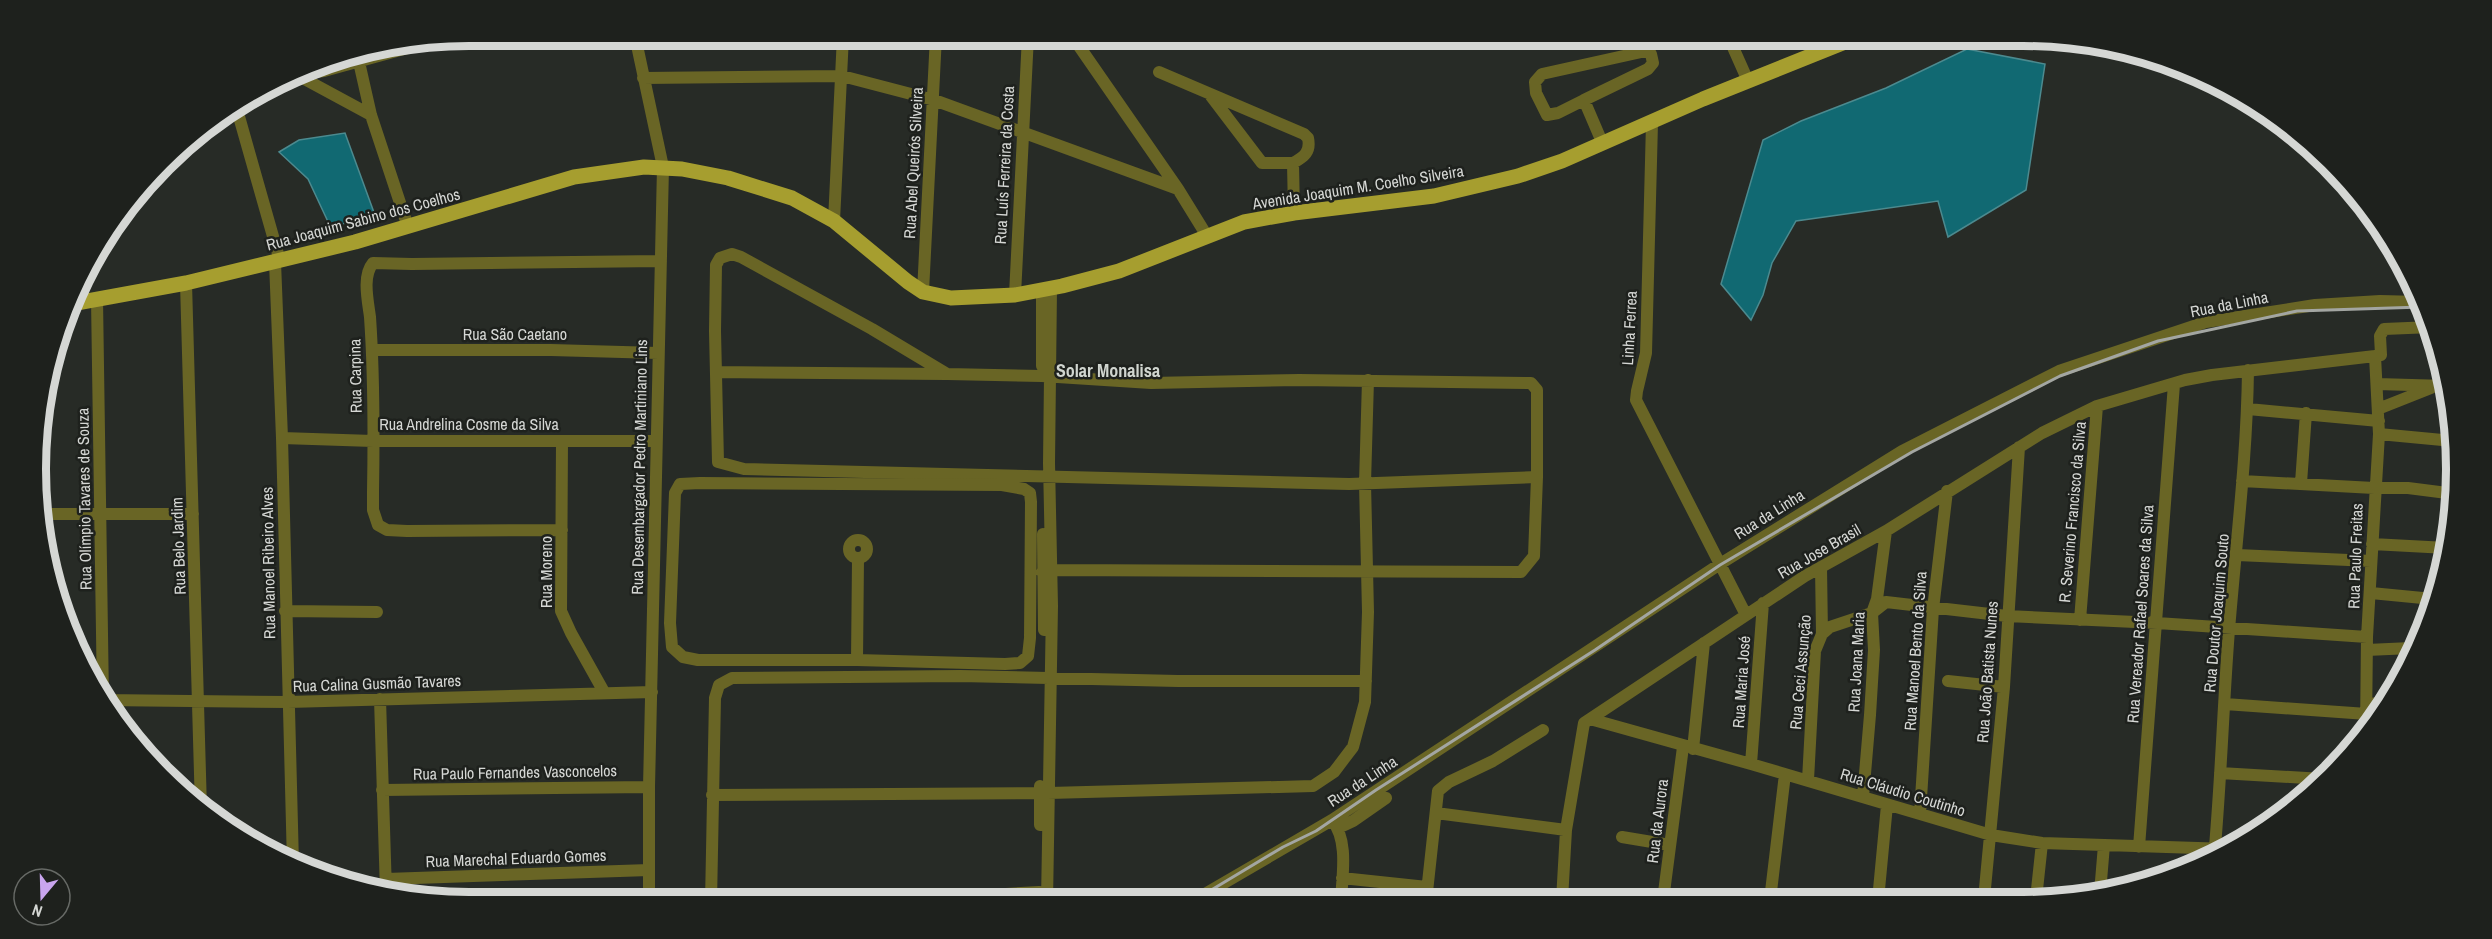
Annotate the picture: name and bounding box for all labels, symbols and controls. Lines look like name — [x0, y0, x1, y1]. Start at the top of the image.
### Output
street label: Rua Luís Ferreira da Costa — [989, 85, 1019, 245]
street label: Rua Abel Queirós Silveira — [898, 86, 928, 239]
street label: Avenida Joaquim M. Coelho Silveira — [1250, 159, 1466, 215]
street label: Rua Joaquim Sabino dos Coelhos — [264, 183, 462, 255]
street label: Rua da Linha — [2188, 286, 2270, 322]
street label: Linha Ferrea — [1616, 290, 1642, 366]
street label: Rua São Caetano — [463, 323, 567, 345]
street label: Rua Carpina — [343, 338, 367, 413]
street label: Rua Desembargador Pedro Martiniano Lins — [626, 339, 652, 595]
district label: Solar Monalisa — [1056, 358, 1161, 383]
street label: Rua Olímpio Tavares de Souza — [71, 407, 97, 590]
street label: Rua Andrelina Cosme da Silva — [379, 413, 559, 435]
street label: R. Severino Francisco da Silva — [2053, 420, 2091, 603]
street label: Rua da Linha — [1730, 483, 1809, 544]
street label: Rua Manoel Ribeiro Alves — [256, 487, 280, 639]
street label: Rua Belo Jardim — [165, 497, 191, 595]
street label: Rua Vereador Rafael Soares da Silva — [2121, 503, 2159, 724]
street label: Rua Paulo Freitas — [2342, 503, 2368, 609]
street label: Rua Jose Brasil — [1773, 518, 1865, 584]
street label: Rua Doutor Joaquim Souto — [2198, 533, 2234, 693]
street label: Rua Moreno — [535, 536, 557, 608]
street label: Rua Manoel Bento da Silva — [1898, 570, 1932, 731]
street label: Rua João Batista Nunes — [1971, 600, 2003, 744]
street label: Rua Joana Maria — [1842, 610, 1870, 713]
street label: Rua Ceci Assunção — [1784, 614, 1816, 730]
street label: Rua Maria José — [1727, 635, 1755, 729]
street label: Rua Calina Gusmão Tavares — [292, 669, 462, 697]
street label: Rua da Linha — [1323, 750, 1402, 812]
street label: Rua Paulo Fernandes Vasconcelos — [413, 759, 617, 785]
street label: Rua Cláudio Coutinho — [1838, 763, 1968, 821]
street label: Rua da Aurora — [1641, 777, 1673, 864]
street label: Rua Marechal Eduardo Gomes — [425, 844, 607, 872]
north arrow — [12, 867, 72, 927]
text: N — [29, 899, 45, 923]

